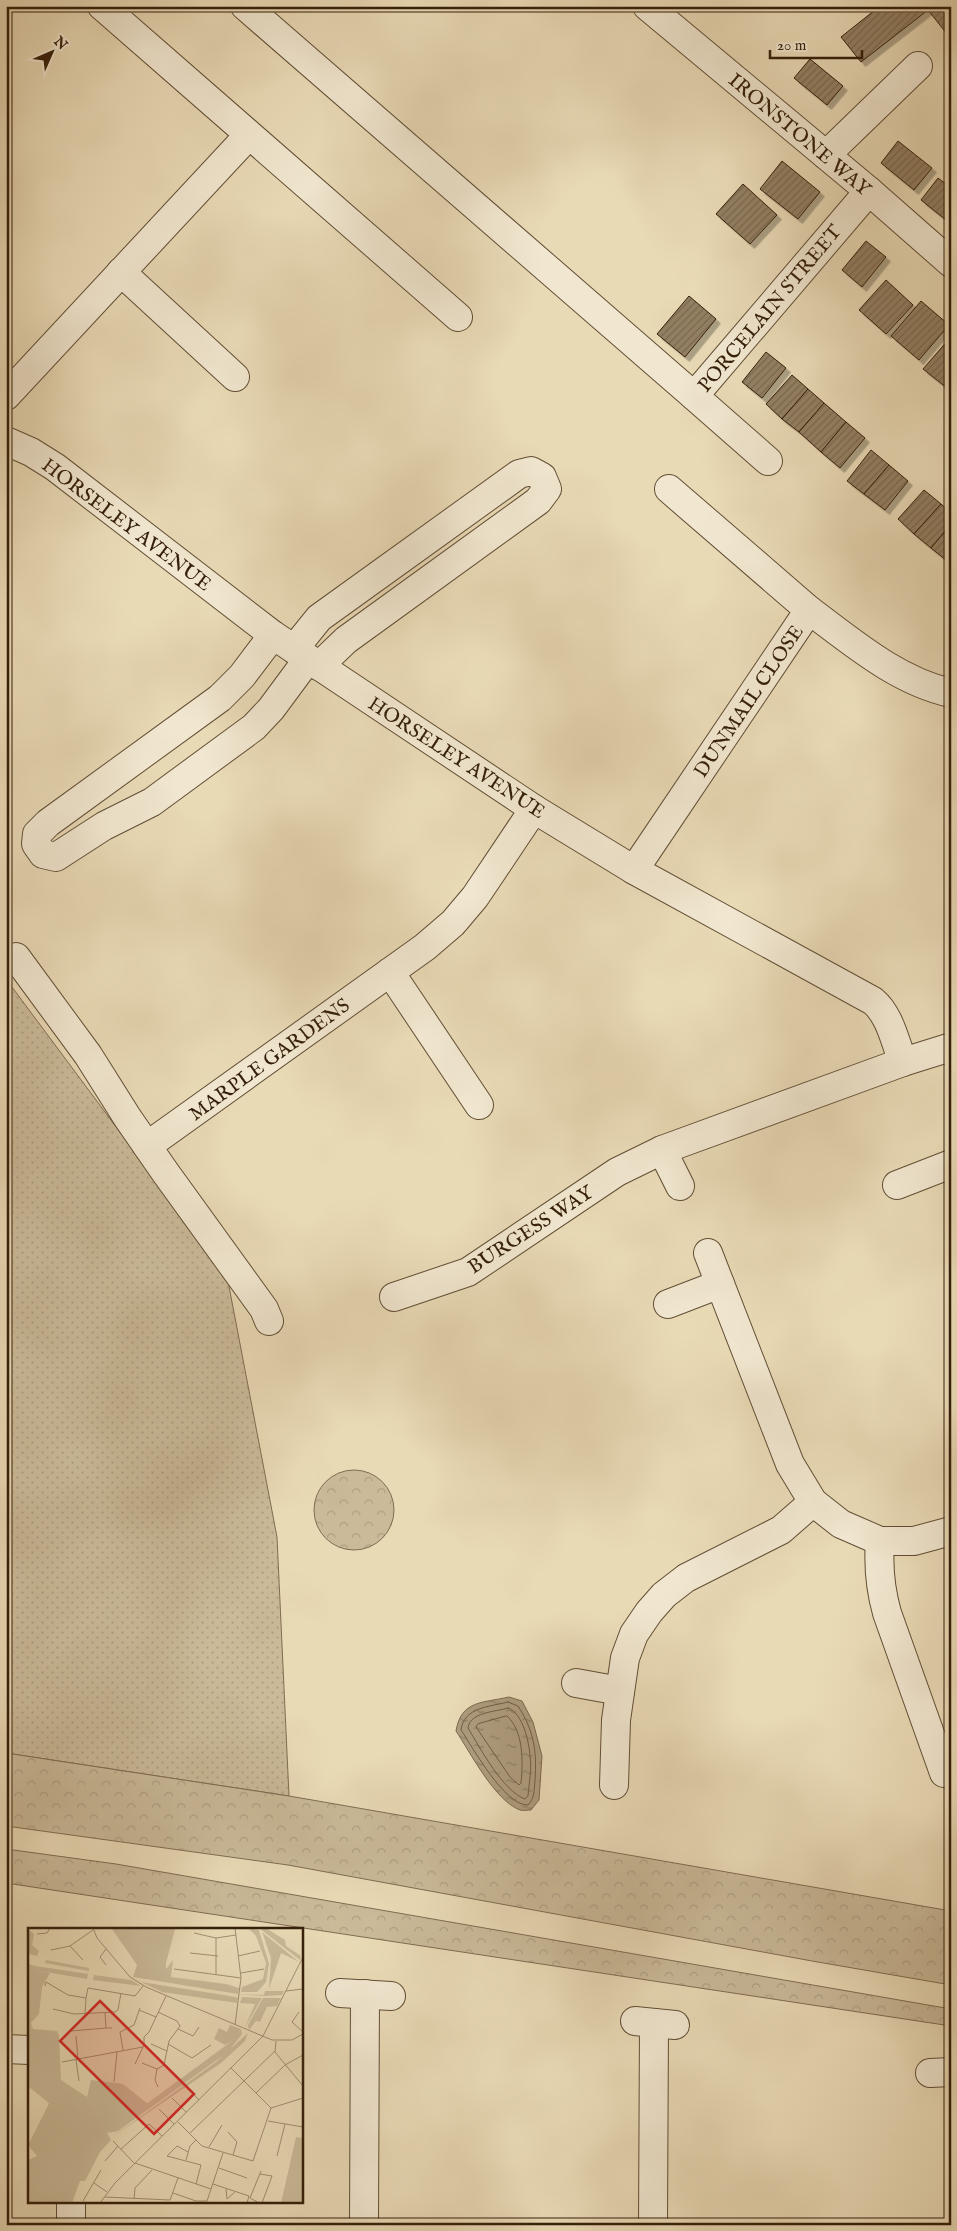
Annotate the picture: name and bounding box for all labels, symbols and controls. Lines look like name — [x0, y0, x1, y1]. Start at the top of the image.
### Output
north arrow — [28, 28, 78, 78]
scale bar — [770, 28, 862, 60]
text: N — [49, 32, 71, 54]
text: 20 m — [777, 36, 807, 55]
street label: IRONSTONE WAY — [723, 68, 876, 203]
street label: PORCELAIN STREET — [693, 220, 848, 398]
street label: HORSELEY AVENUE — [36, 453, 216, 597]
street label: DUNMAIL CLOSE — [689, 621, 810, 783]
street label: HORSELEY AVENUE — [363, 692, 549, 825]
street label: MARPLE GARDENS — [185, 993, 355, 1127]
street label: BURGESS WAY — [464, 1180, 599, 1280]
inset map — [28, 1928, 302, 2204]

